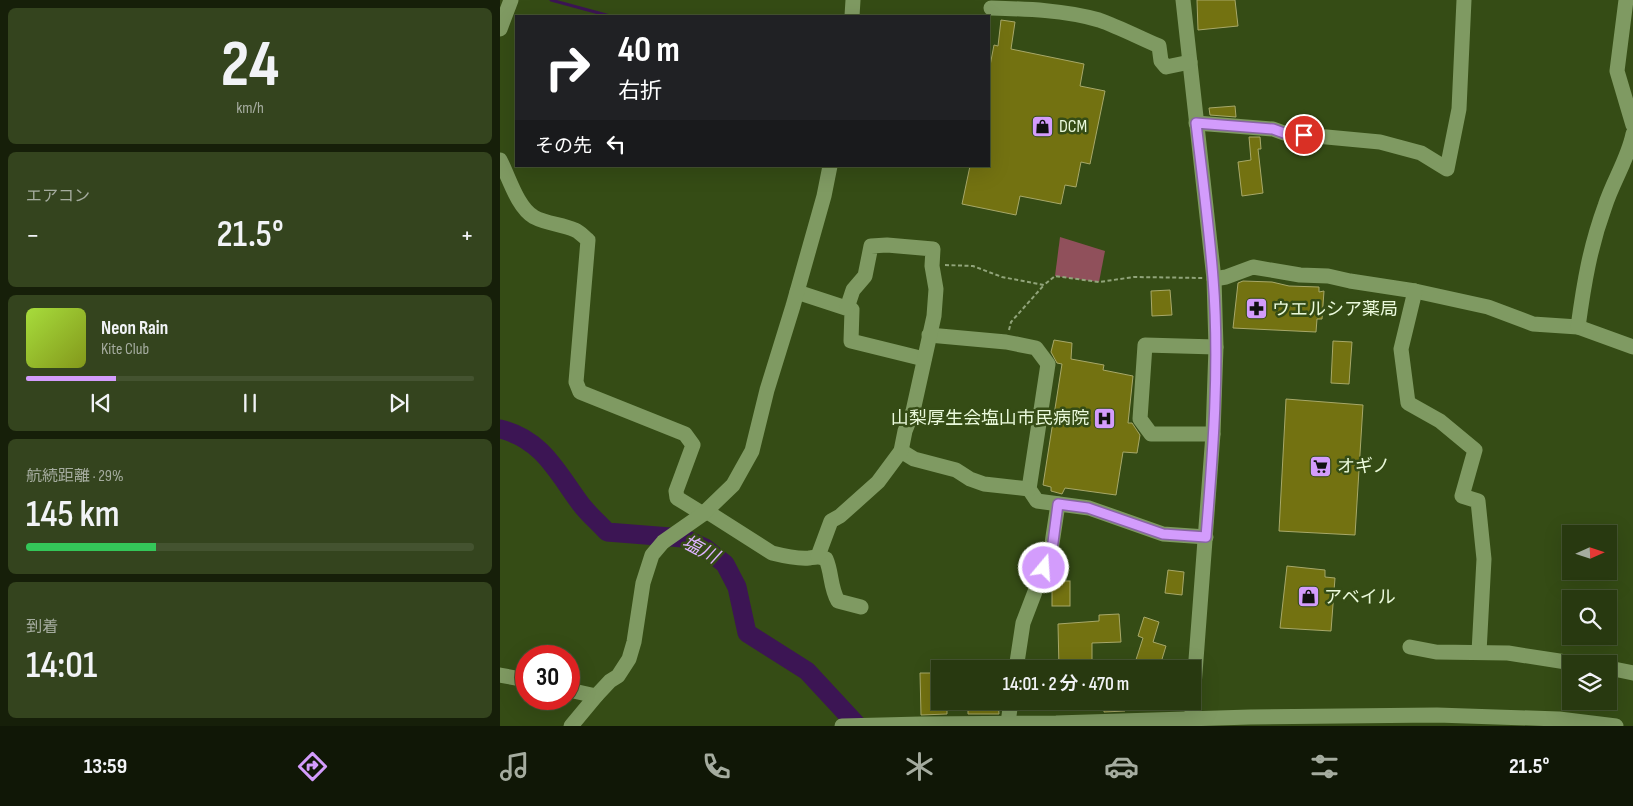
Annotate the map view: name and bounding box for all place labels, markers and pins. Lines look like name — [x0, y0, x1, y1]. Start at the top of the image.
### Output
shop icon: DCM — [1031, 114, 1055, 138]
pin — [1283, 114, 1325, 156]
place label: DCM — [1059, 116, 1087, 137]
pharmacy icon: ウエルシア薬局 — [1244, 297, 1268, 321]
place label: ウエルシア薬局 — [1272, 299, 1398, 320]
hospital icon: 山梨厚生会塩山市民病院 — [1093, 406, 1117, 430]
place label: 山梨厚生会塩山市民病院 — [891, 408, 1089, 429]
supermarket icon: オギノ — [1309, 454, 1333, 478]
place label: オギノ — [1337, 456, 1390, 477]
shop icon: アベイル — [1296, 585, 1320, 609]
place label: アベイル — [1324, 587, 1396, 608]

